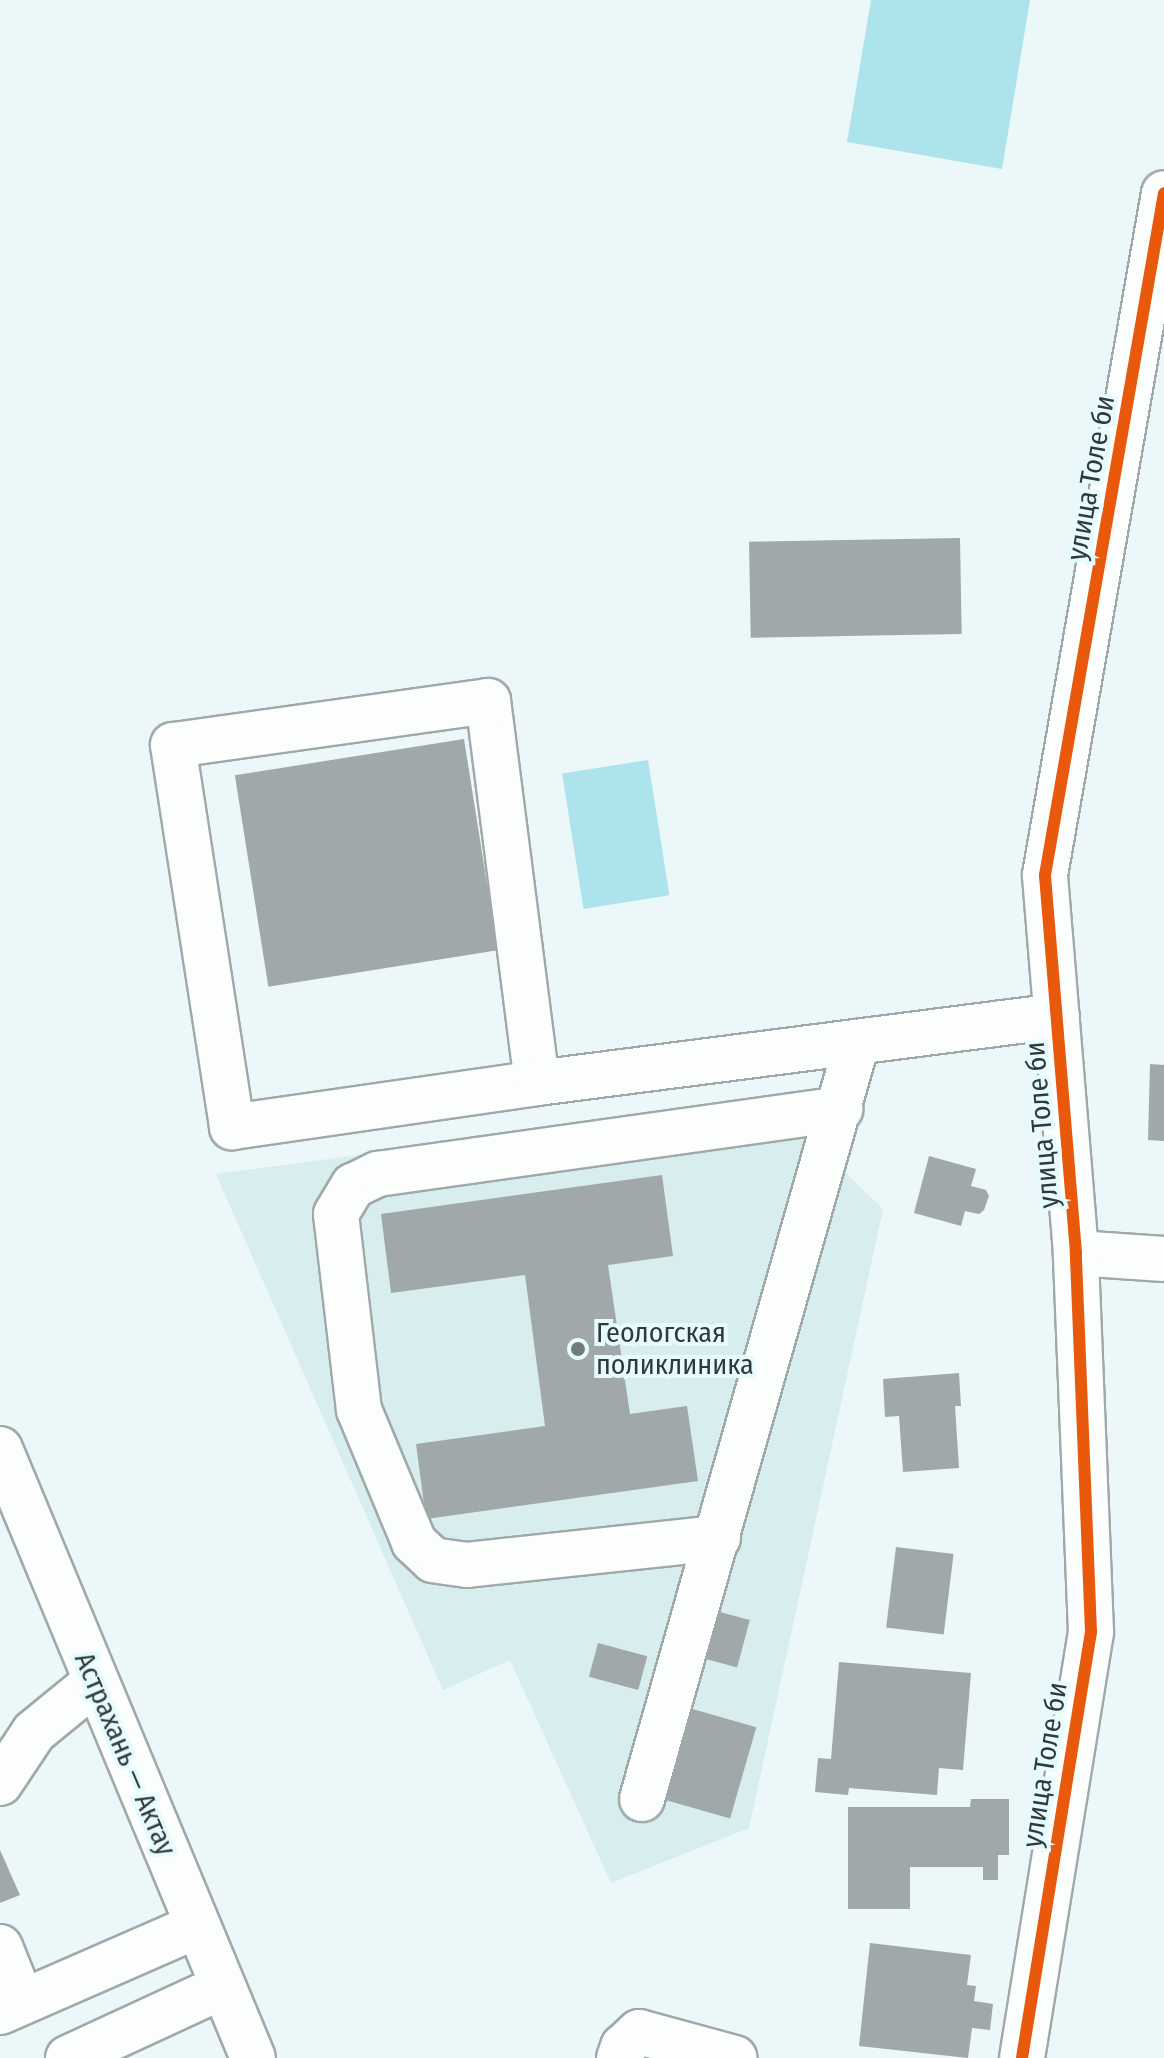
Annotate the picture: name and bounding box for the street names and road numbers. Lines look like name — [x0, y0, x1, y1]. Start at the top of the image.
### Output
street label: улица Толе би — [1060, 393, 1122, 563]
street label: улица Толе би — [1018, 1040, 1066, 1210]
street label: Астрахань — Актау — [67, 1647, 183, 1861]
street label: улица Толе би — [1015, 1680, 1075, 1850]

